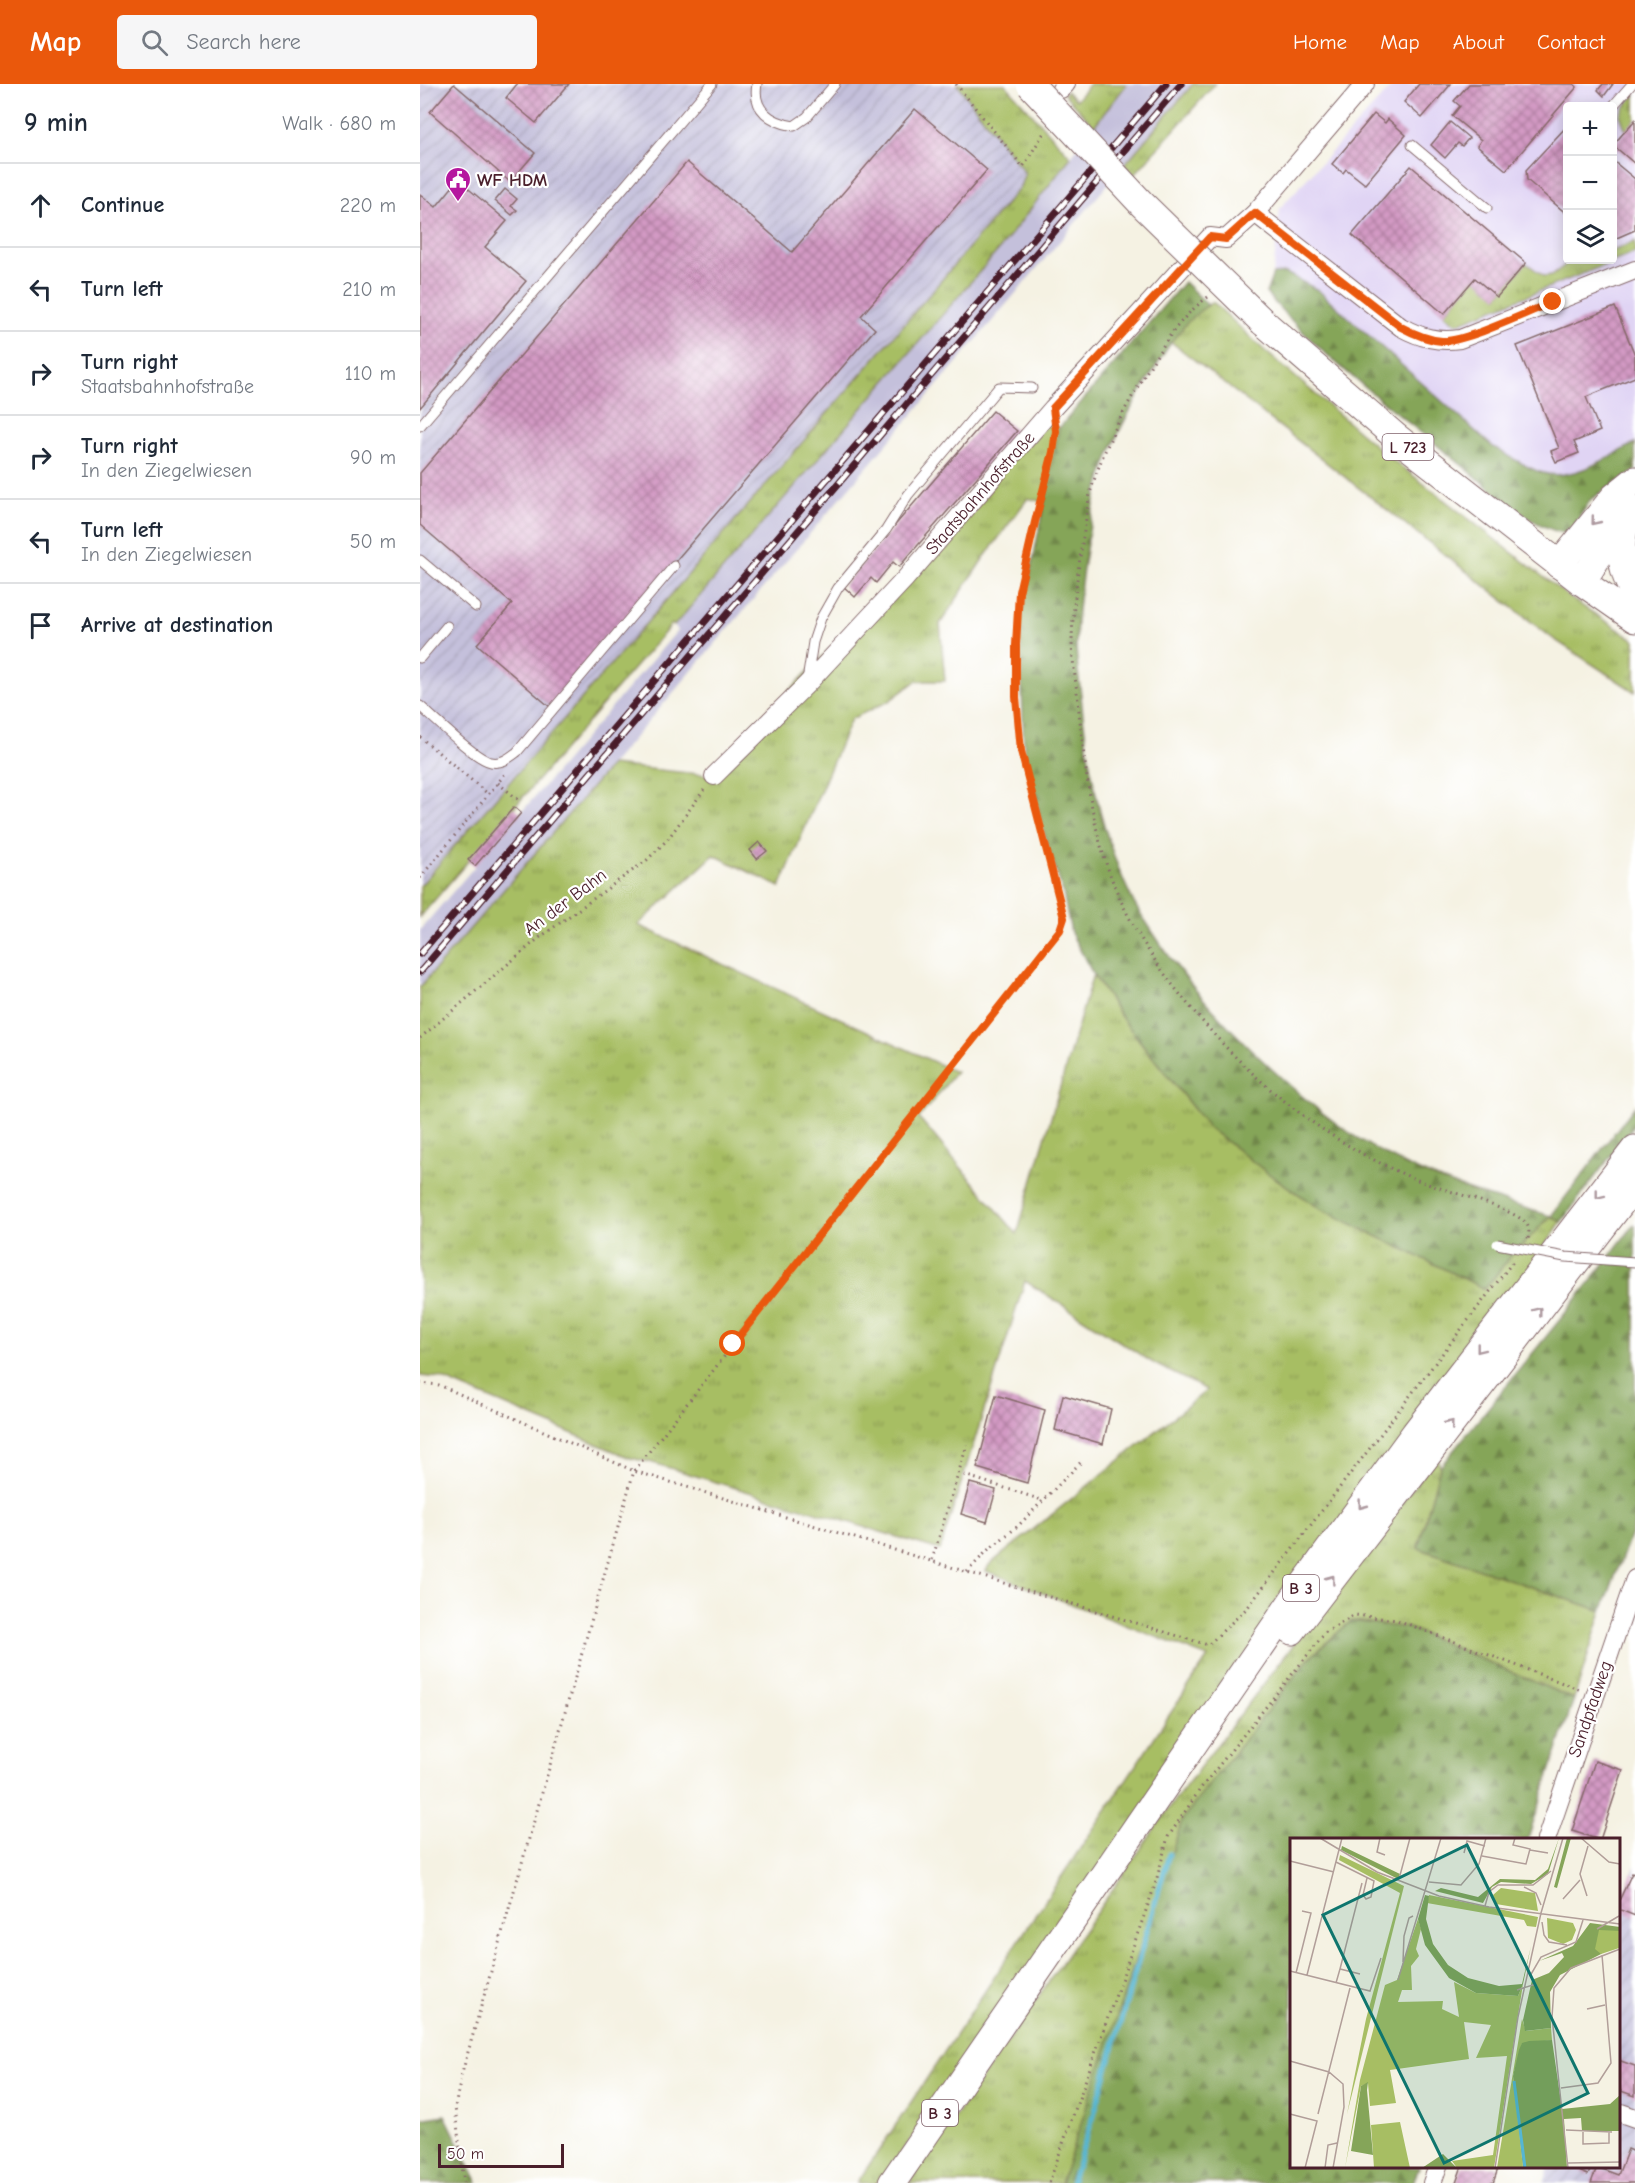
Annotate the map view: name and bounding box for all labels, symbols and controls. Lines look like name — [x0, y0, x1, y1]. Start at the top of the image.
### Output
search box — [117, 15, 537, 69]
text: Map — [30, 26, 81, 58]
icon: search — [138, 26, 171, 59]
text: Search here — [186, 29, 301, 55]
text: Home — [1293, 30, 1347, 54]
text: Map — [1380, 30, 1420, 54]
text: About — [1453, 30, 1504, 54]
text: Contact — [1537, 30, 1605, 54]
map controls — [1563, 102, 1617, 264]
button: + — [1563, 102, 1617, 156]
text: 9 min — [24, 108, 88, 138]
text: Walk · 680 m — [282, 112, 396, 135]
button: − — [1563, 156, 1617, 210]
public building icon: WF HDM — [443, 165, 473, 203]
place label: WF HDM — [477, 170, 547, 191]
icon: ahead — [24, 189, 57, 222]
text: Continue — [81, 192, 164, 218]
text: 220 m — [340, 194, 396, 217]
button: layers — [1563, 210, 1617, 264]
icon: left — [24, 273, 57, 306]
text: Turn left — [81, 276, 163, 302]
text: 210 m — [342, 278, 396, 301]
route end — [1539, 288, 1565, 314]
text: Turn right — [81, 349, 178, 375]
icon: right — [24, 357, 57, 390]
text: 110 m — [345, 362, 396, 385]
text: Staatsbahnhofstraße — [81, 375, 254, 398]
street label: Staatsbahnhofstraße — [921, 428, 1039, 559]
text: Turn right — [81, 433, 178, 459]
road number: L 723 — [1382, 434, 1434, 460]
icon: right — [24, 441, 57, 474]
text: 90 m — [350, 446, 396, 469]
text: In den Ziegelwiesen — [81, 459, 252, 482]
one-way arrow — [1591, 514, 1602, 525]
text: Turn left — [81, 517, 163, 543]
icon: left — [24, 525, 57, 558]
text: 50 m — [350, 530, 396, 553]
text: In den Ziegelwiesen — [81, 543, 252, 566]
icon: arrive — [24, 609, 57, 642]
text: Arrive at destination — [81, 612, 273, 638]
street label: An der Bahn — [520, 864, 611, 940]
one-way arrow — [1596, 1188, 1607, 1199]
one-way arrow — [1531, 1306, 1542, 1317]
route start — [719, 1330, 745, 1356]
one-way arrow — [1476, 1343, 1487, 1354]
one-way arrow — [1443, 1420, 1454, 1431]
one-way arrow — [1358, 1498, 1369, 1509]
road number: B 3 — [1283, 1575, 1319, 1601]
one-way arrow — [1324, 1575, 1335, 1586]
street label: Sandpfadweg — [1564, 1658, 1617, 1760]
inset map — [1290, 1838, 1620, 2168]
road number: B 3 — [922, 2100, 958, 2126]
scale bar — [438, 2141, 564, 2168]
text: 50 m — [447, 2145, 484, 2163]

